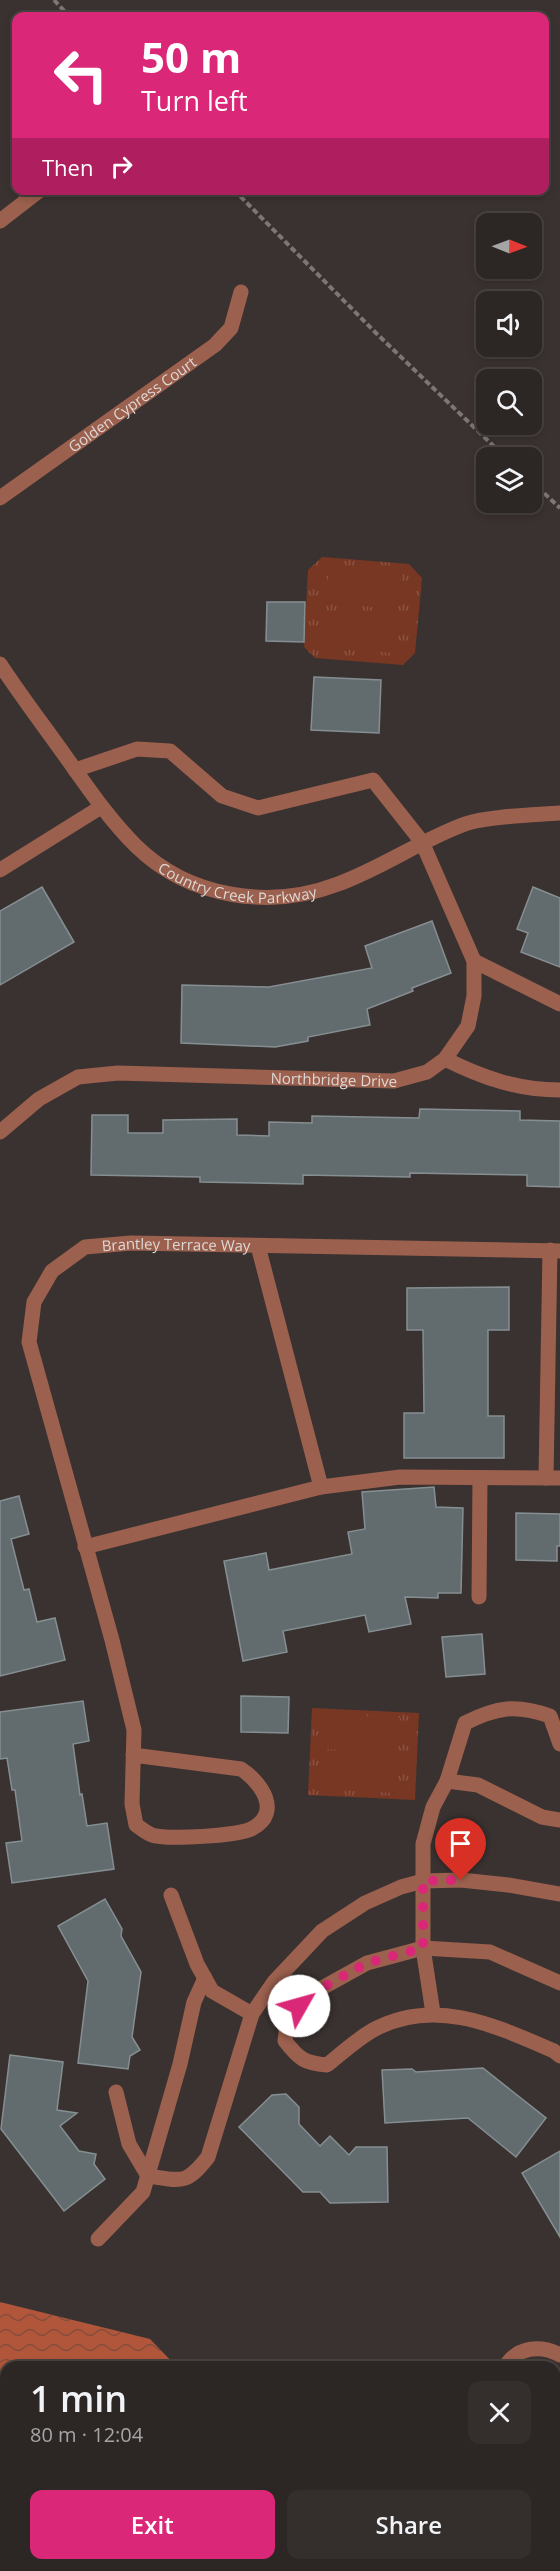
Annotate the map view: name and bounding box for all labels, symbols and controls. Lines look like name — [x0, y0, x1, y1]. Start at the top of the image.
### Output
text: 50 m — [141, 28, 241, 85]
icon: left — [42, 36, 120, 114]
text: Turn left — [141, 82, 248, 119]
icon: right — [105, 150, 138, 183]
text: Then — [42, 152, 93, 182]
north arrow — [476, 213, 542, 279]
map controls — [476, 213, 542, 513]
button: sound — [476, 291, 542, 357]
street label: Golden Cypress Court — [64, 352, 200, 456]
button: search — [476, 369, 542, 435]
button: layers — [476, 447, 542, 513]
street label: Country Creek Parkway — [155, 857, 319, 907]
street label: Northbridge Drive — [270, 1067, 397, 1091]
street label: Brantley Terrace Way — [101, 1233, 251, 1256]
pin — [435, 1818, 486, 1880]
icon: arrive — [444, 1827, 477, 1860]
position arrow — [267, 1974, 331, 2038]
text: 1 min — [30, 2374, 127, 2423]
button: close — [468, 2381, 531, 2444]
text: 80 m · 12:04 — [30, 2421, 143, 2448]
button: Exit — [30, 2490, 275, 2559]
button: Share — [287, 2490, 531, 2559]

